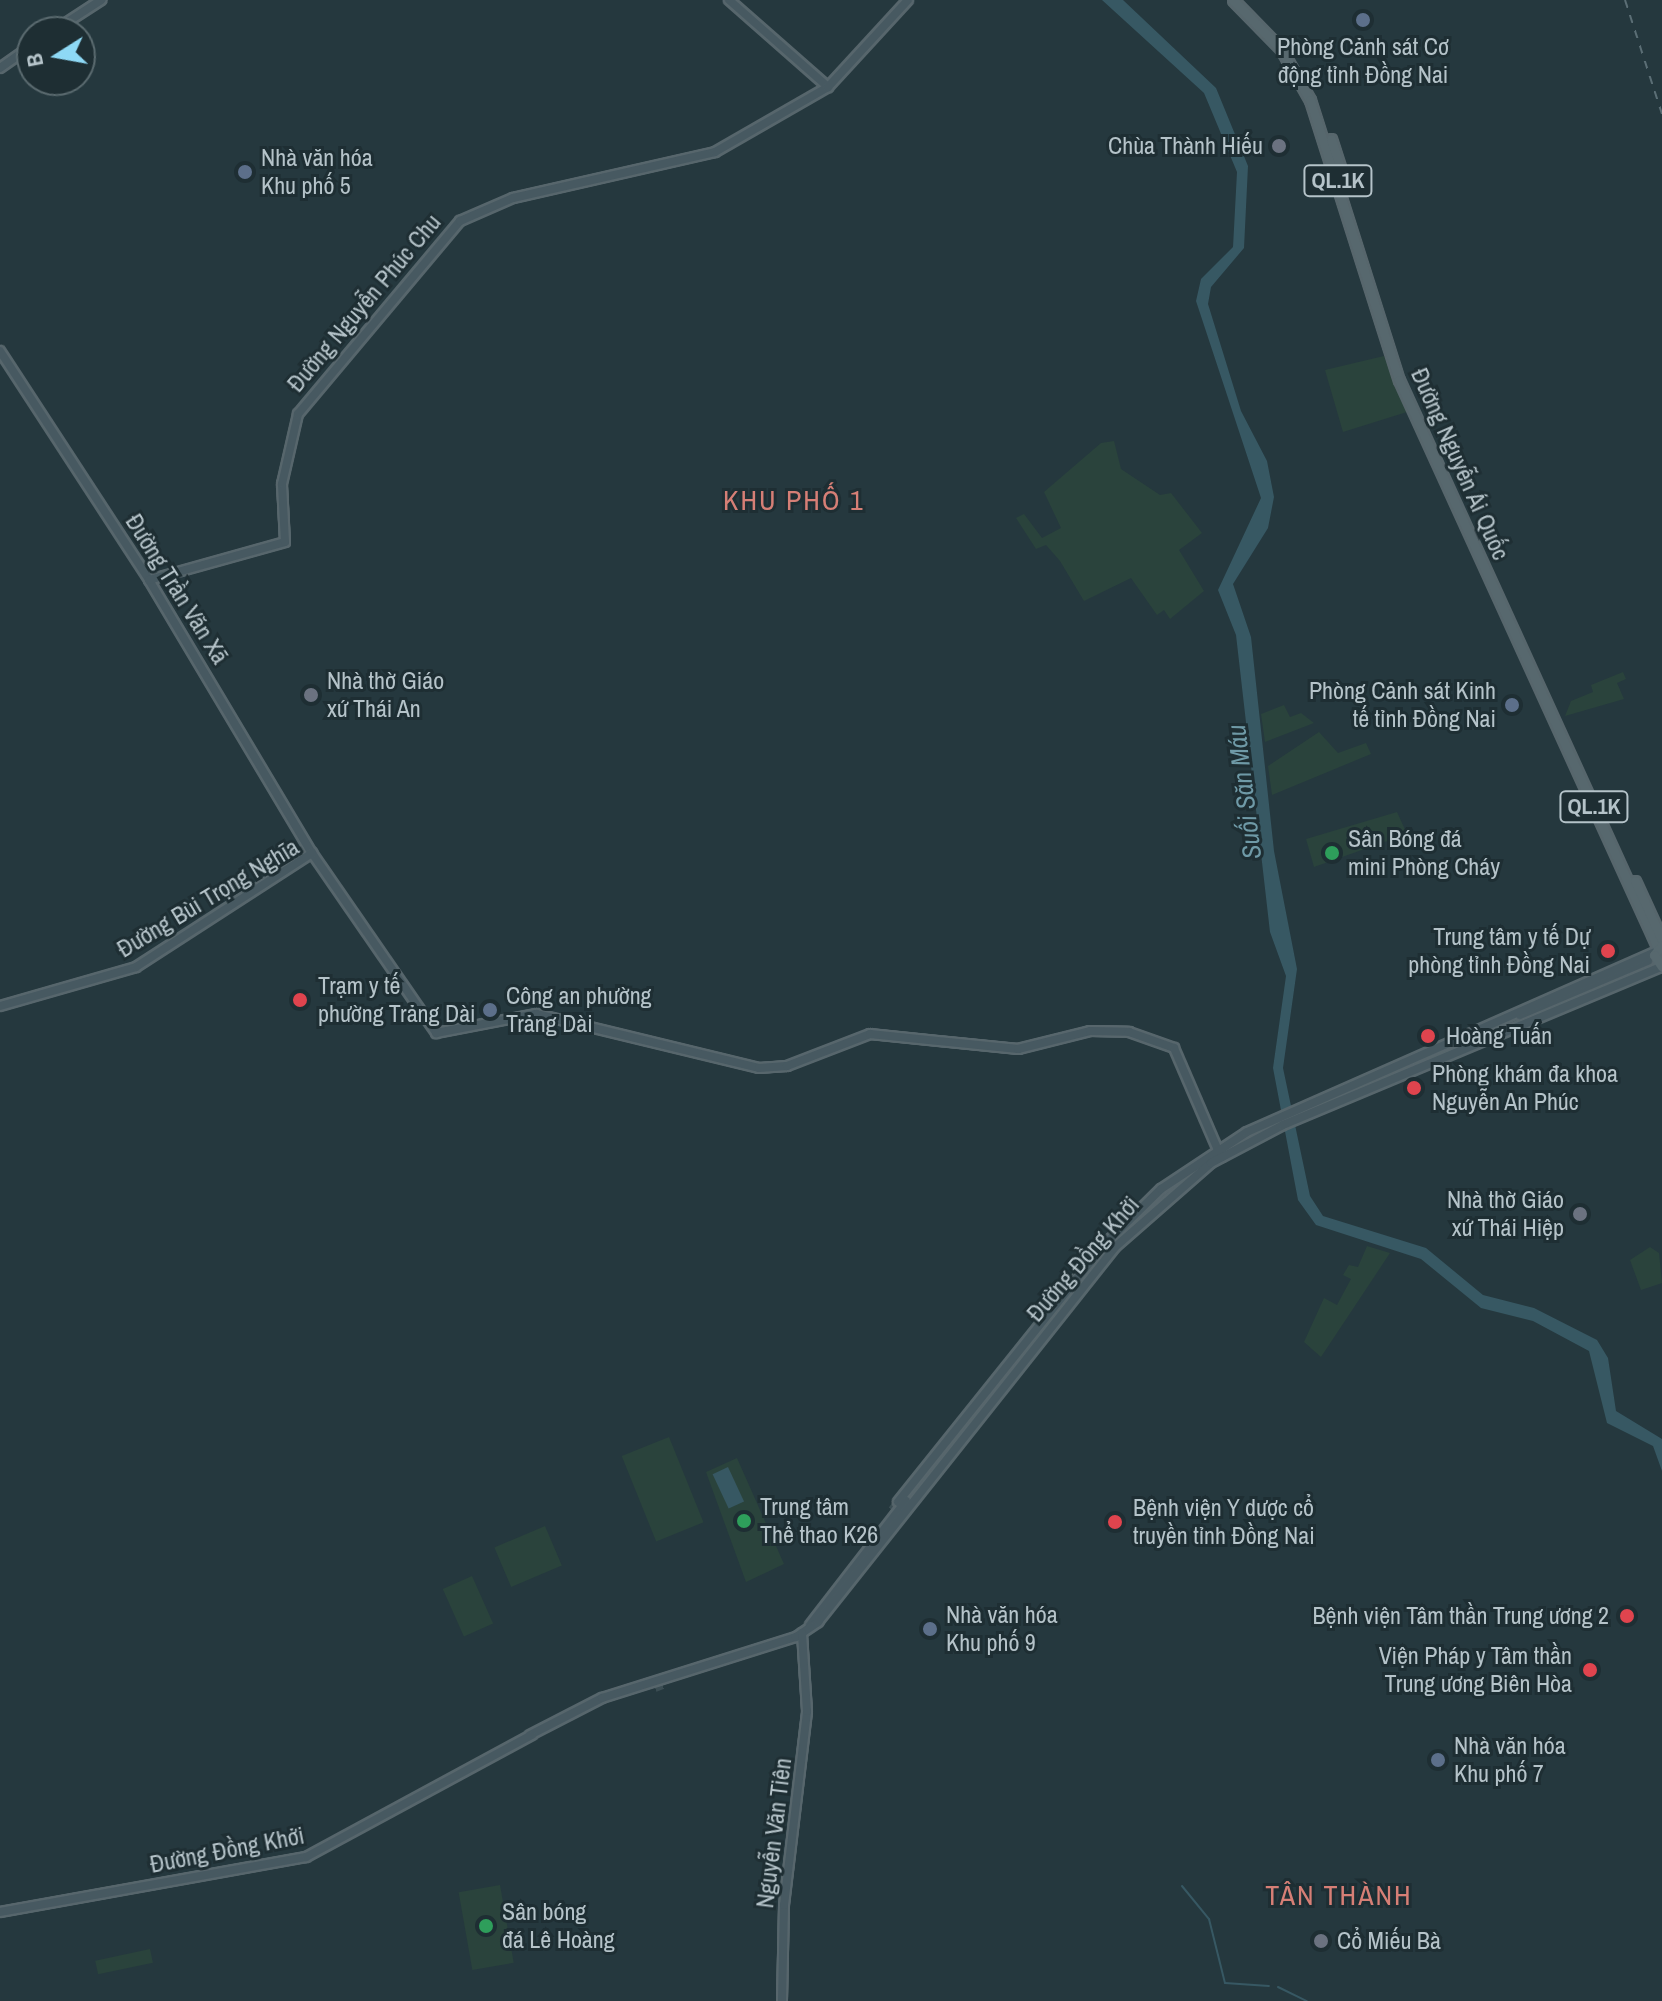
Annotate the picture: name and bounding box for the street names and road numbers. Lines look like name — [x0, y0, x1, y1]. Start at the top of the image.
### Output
road number: QL.1K — [1302, 163, 1374, 199]
street label: Đường Nguyễn Phúc Chu — [281, 208, 447, 398]
street label: Đường Nguyễn Ái Quốc — [1405, 363, 1515, 565]
street label: Đường Trần Văn Xã — [119, 509, 235, 669]
road number: QL.1K — [1558, 789, 1630, 825]
street label: Đường Bùi Trọng Nghĩa — [112, 832, 304, 964]
street label: Đường Đồng Khởi — [1021, 1191, 1145, 1327]
street label: Nguyễn Văn Tiên — [750, 1756, 798, 1910]
street label: Đường Đồng Khởi — [147, 1821, 307, 1879]

